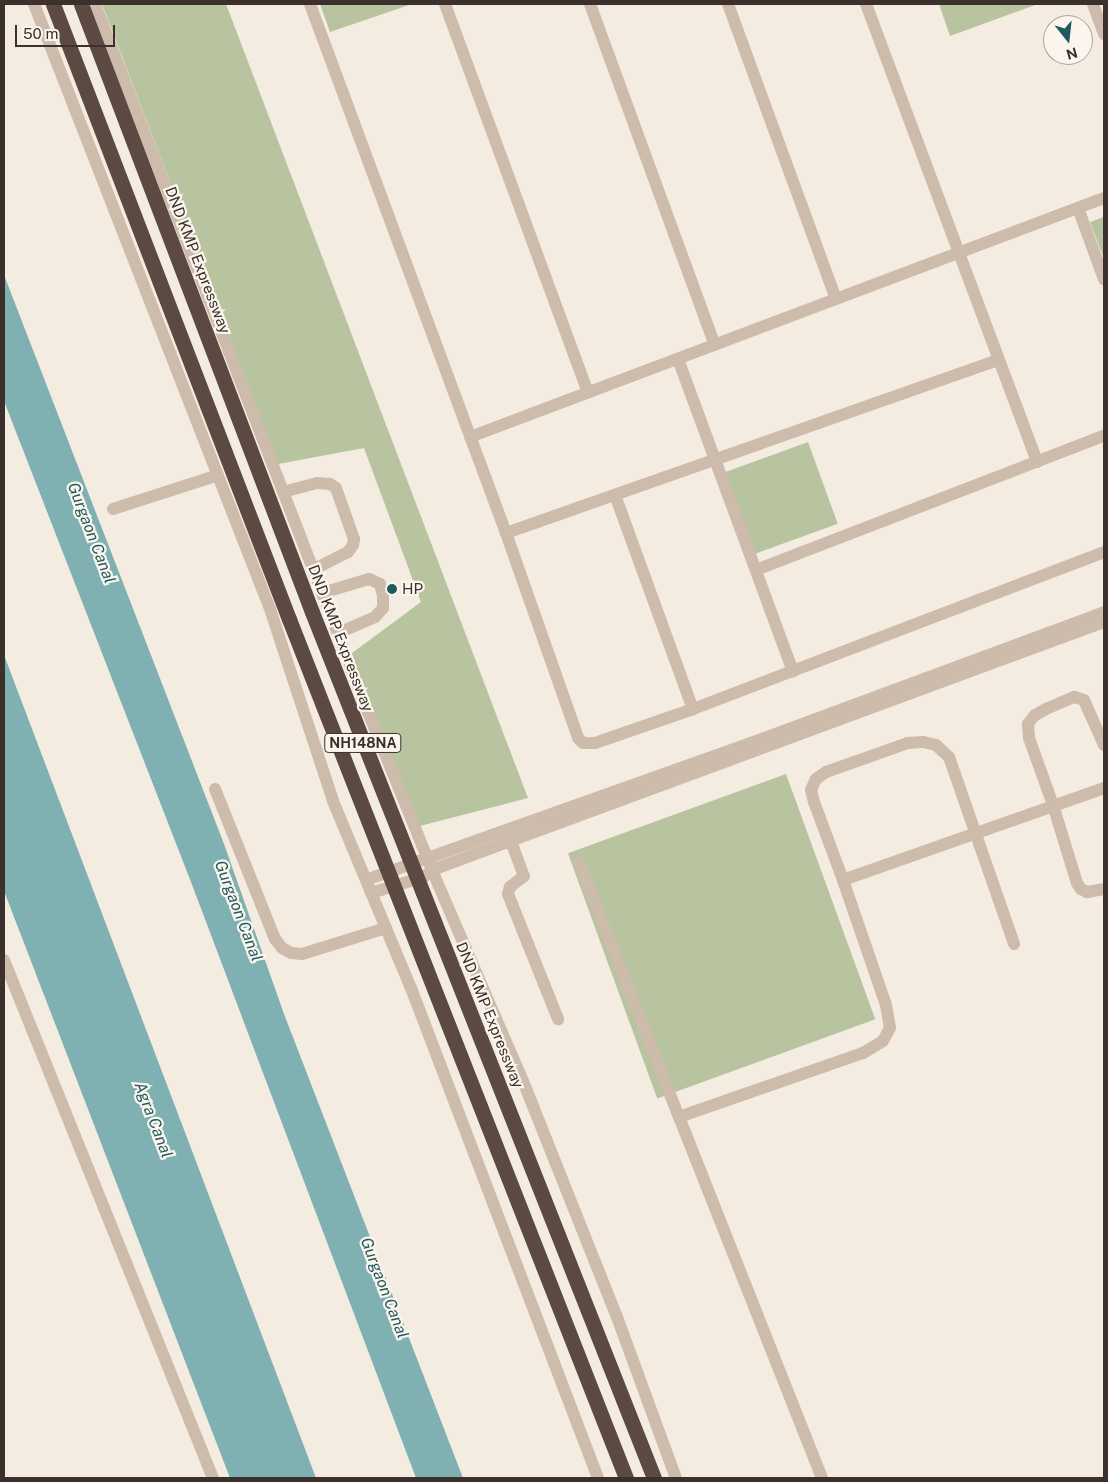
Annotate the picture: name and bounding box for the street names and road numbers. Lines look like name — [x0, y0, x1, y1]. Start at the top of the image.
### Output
street label: DND KMP Expressway — [162, 184, 234, 336]
street label: DND KMP Expressway — [305, 562, 377, 714]
road number: NH148NA — [324, 731, 402, 754]
street label: DND KMP Expressway — [452, 939, 528, 1091]

